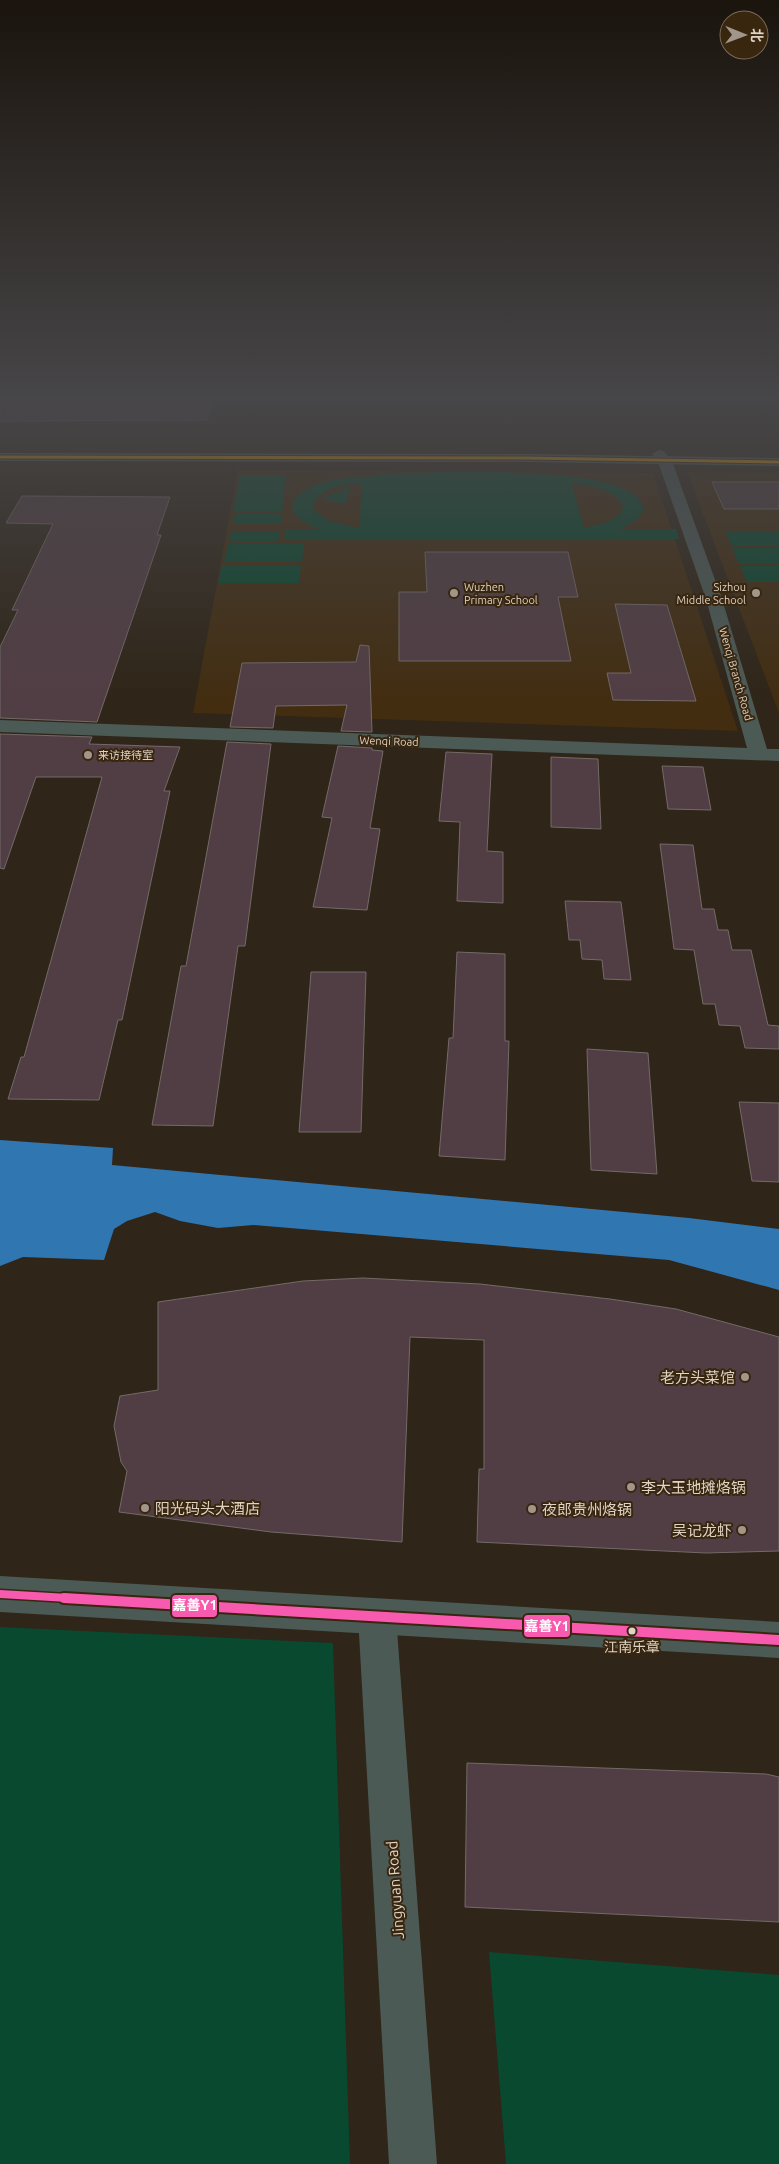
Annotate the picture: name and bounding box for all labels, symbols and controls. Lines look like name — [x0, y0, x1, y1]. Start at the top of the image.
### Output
north arrow — [719, 10, 769, 60]
text: 北 — [749, 28, 765, 42]
place label: Wuzhen Primary School — [464, 581, 538, 606]
place label: Sizhou Middle School — [677, 581, 746, 606]
marker: Wuzhen Primary School — [448, 587, 460, 599]
marker: Sizhou Middle School — [750, 587, 762, 599]
street label: Wenqi Branch Road — [717, 626, 755, 722]
street label: Wenqi Road — [359, 734, 419, 748]
marker: 来访接待室 — [82, 749, 94, 761]
place label: 来访接待室 — [98, 749, 153, 761]
place label: 老方头菜馆 — [660, 1369, 735, 1386]
marker: 老方头菜馆 — [739, 1371, 751, 1383]
place label: 李大玉地摊烙锅 — [641, 1479, 746, 1496]
marker: 李大玉地摊烙锅 — [625, 1481, 637, 1493]
place label: 阳光码头大酒店 — [155, 1500, 260, 1517]
place label: 夜郎贵州烙锅 — [542, 1501, 632, 1518]
marker: 阳光码头大酒店 — [139, 1502, 151, 1514]
marker: 夜郎贵州烙锅 — [526, 1503, 538, 1515]
place label: 吴记龙虾 — [672, 1522, 732, 1539]
marker: 吴记龙虾 — [736, 1524, 748, 1536]
line badge: 嘉善Y1 — [171, 1594, 218, 1618]
text: 嘉善Y1 — [173, 1597, 217, 1613]
line badge: 嘉善Y1 — [523, 1614, 571, 1638]
text: 嘉善Y1 — [525, 1618, 569, 1634]
marker: 江南乐章 — [627, 1626, 637, 1636]
place label: 江南乐章 — [604, 1639, 660, 1655]
street label: Jingyuan Road — [383, 1840, 407, 1940]

